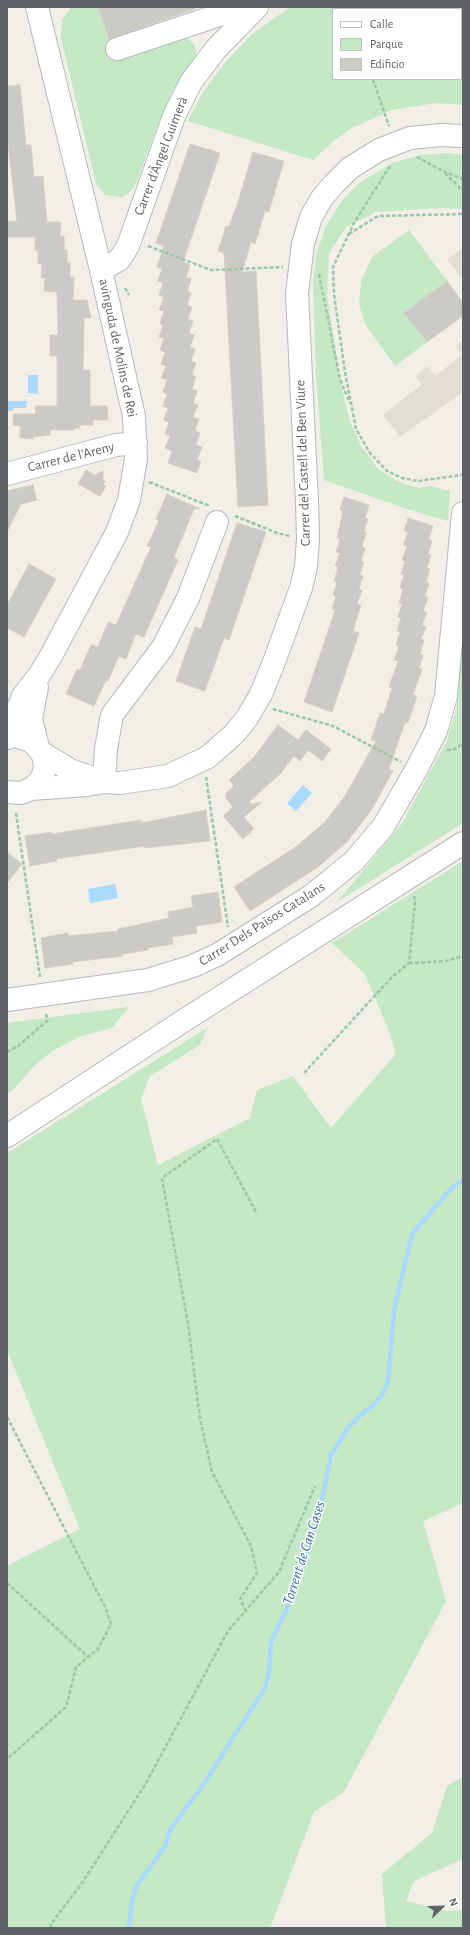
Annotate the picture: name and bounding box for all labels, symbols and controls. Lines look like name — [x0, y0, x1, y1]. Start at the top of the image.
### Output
legend — [332, 8, 462, 80]
text: Calle — [370, 18, 393, 30]
text: Parque — [370, 38, 403, 50]
text: Edificio — [370, 58, 405, 70]
street label: Carrer d'Àngel Guimerà — [131, 94, 191, 218]
street label: avinguda de Molins de Rei — [95, 277, 141, 419]
street label: Carrer del Castell del Ben Viure — [292, 380, 314, 546]
street label: Carrer de l'Areny — [26, 438, 116, 476]
street label: Carrer Dels Països Catalans — [196, 878, 328, 970]
water label: Torrent de Can Cases — [279, 1499, 329, 1607]
north arrow — [422, 1887, 462, 1927]
text: N — [447, 1896, 460, 1908]

